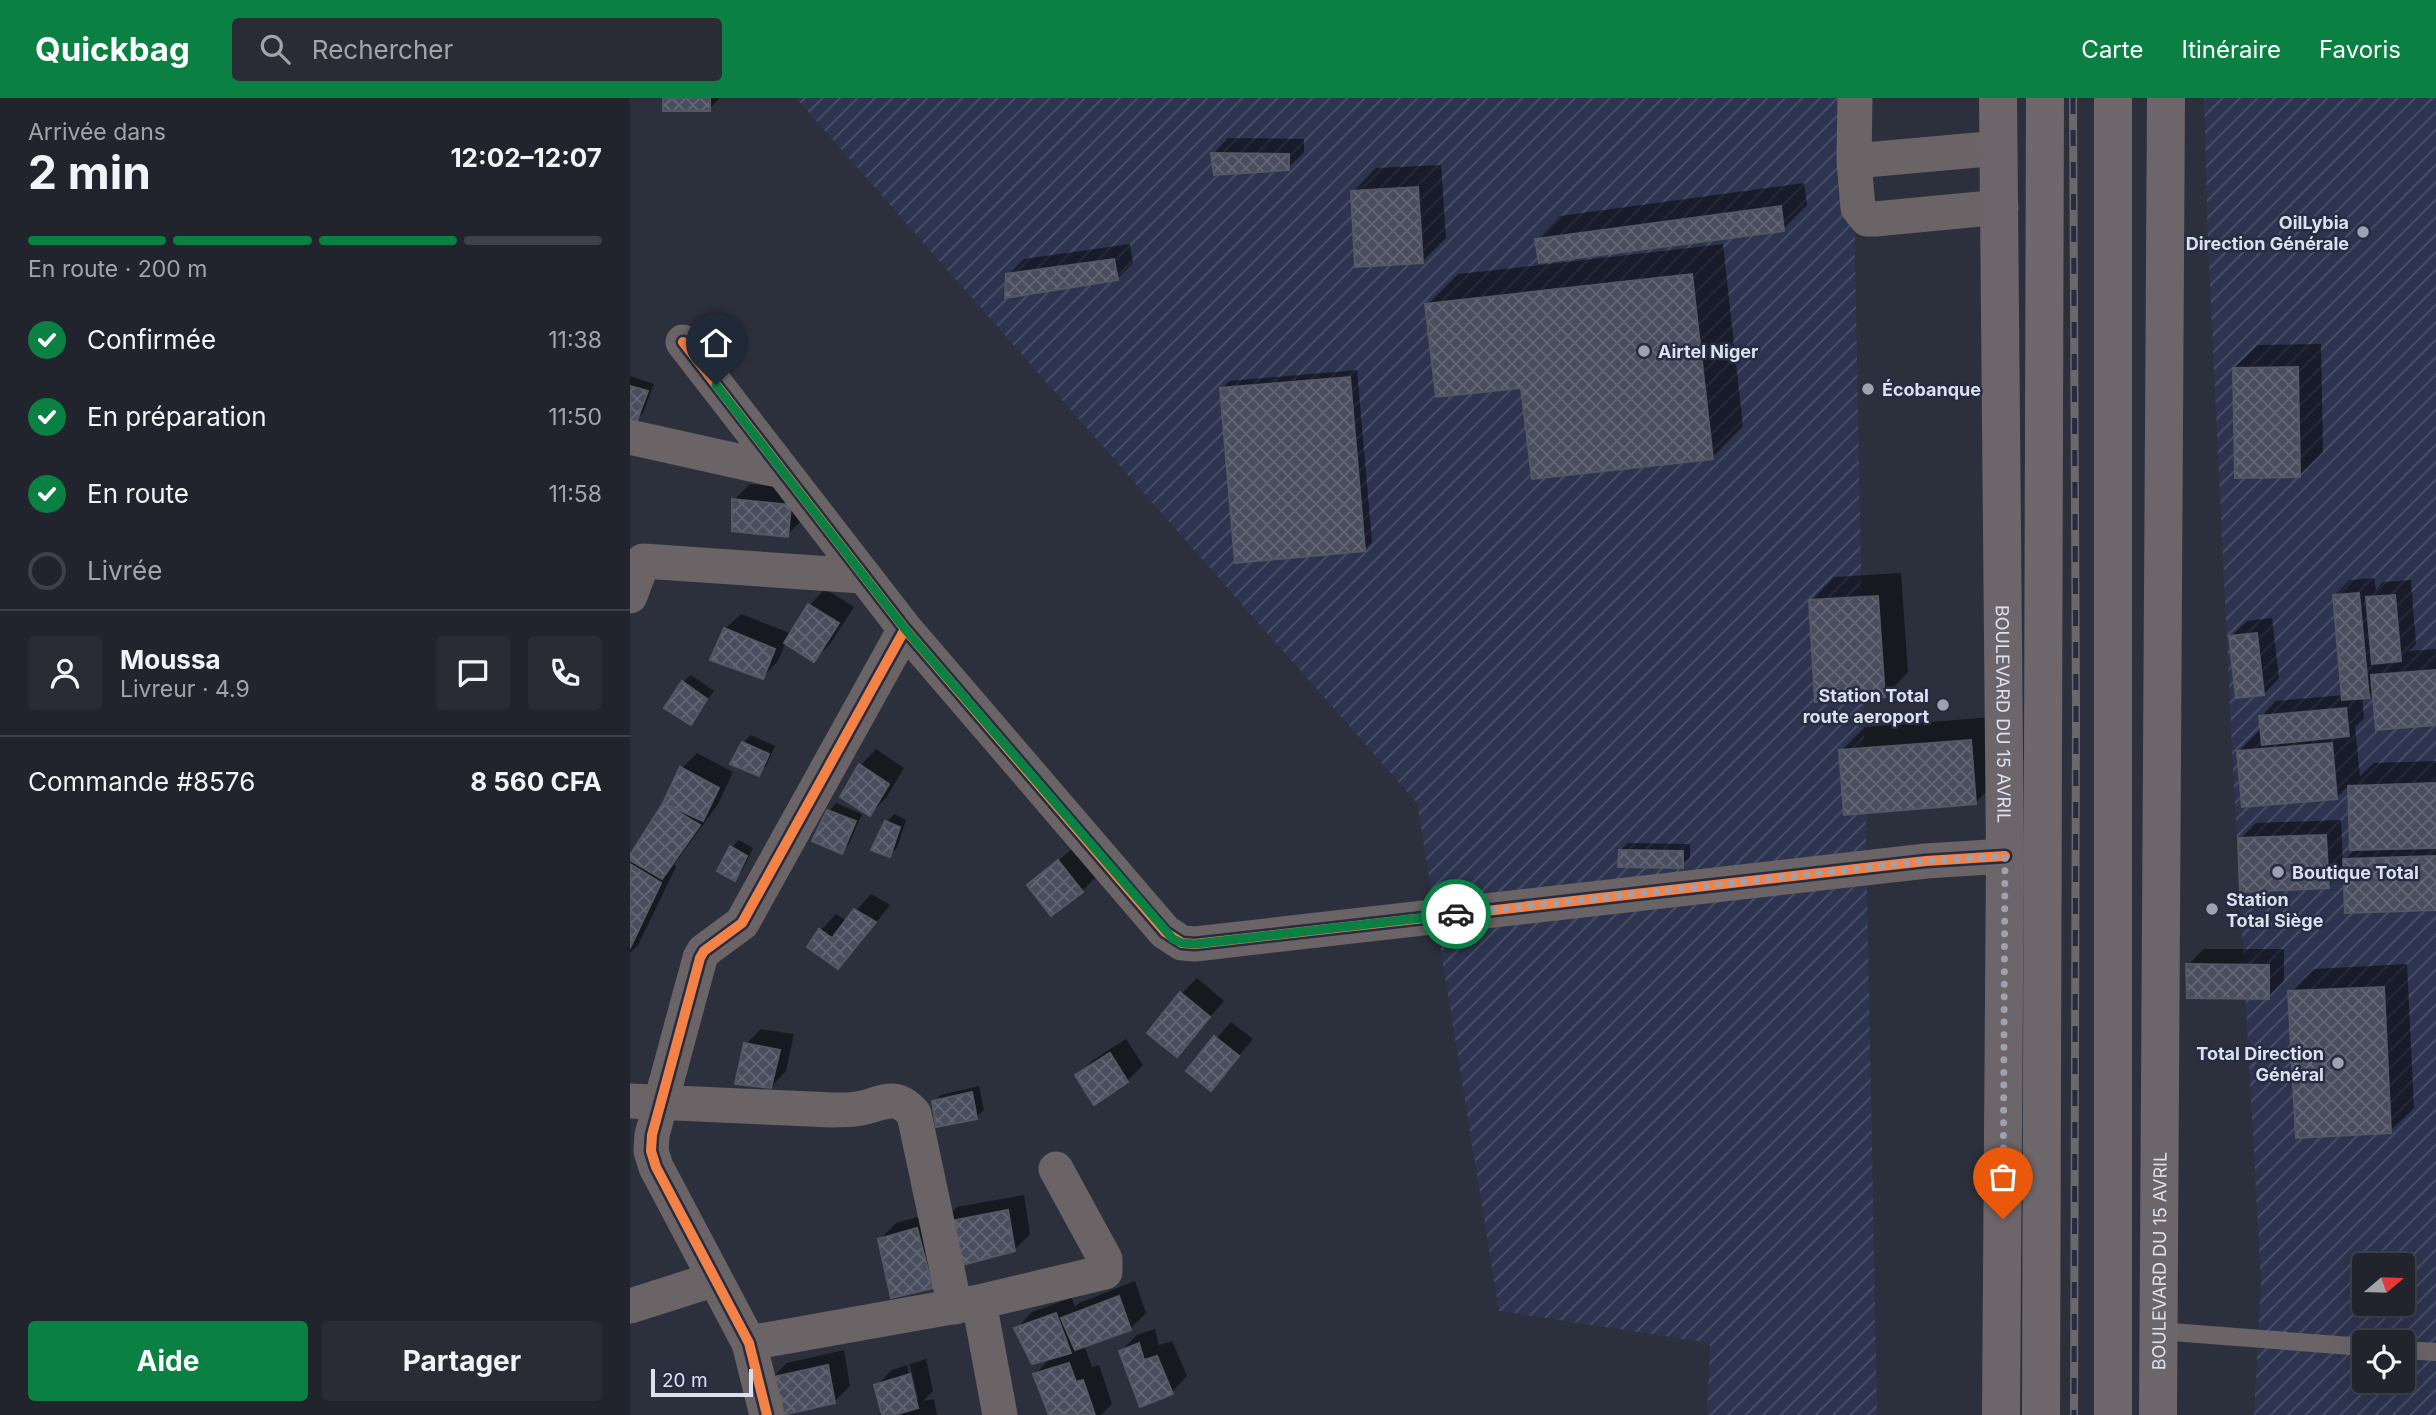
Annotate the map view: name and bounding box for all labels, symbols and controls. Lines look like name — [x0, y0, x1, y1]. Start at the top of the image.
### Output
search box — [232, 18, 722, 81]
text: Quickbag — [35, 29, 190, 69]
icon: search — [256, 30, 294, 68]
text: Rechercher — [312, 34, 453, 65]
text: Carte — [2081, 35, 2143, 64]
text: Itinéraire — [2181, 35, 2281, 64]
text: Favoris — [2319, 35, 2401, 64]
text: Arrivée dans — [28, 118, 166, 146]
text: 12:02–12:07 — [450, 142, 602, 173]
text: 2 min — [28, 144, 151, 200]
place label: OilLybia Direction Générale — [2186, 212, 2349, 254]
marker: OilLybia Direction Générale — [2355, 224, 2371, 240]
text: En route · 200 m — [28, 255, 208, 283]
pin — [686, 313, 746, 385]
icon: check — [28, 321, 66, 359]
text: Confirmée — [87, 324, 216, 355]
icon: home — [697, 324, 735, 362]
text: 11:38 — [548, 326, 602, 354]
place label: Airtel Niger — [1658, 341, 1758, 362]
marker: Airtel Niger — [1636, 343, 1652, 359]
place label: Écobanque — [1882, 379, 1981, 400]
marker: Écobanque — [1860, 381, 1876, 397]
icon: check — [28, 398, 66, 436]
text: En préparation — [87, 401, 267, 432]
text: 11:50 — [548, 403, 602, 431]
icon: check — [28, 475, 66, 513]
text: En route — [87, 478, 189, 509]
text: 11:58 — [548, 480, 602, 508]
text: Livrée — [87, 555, 162, 586]
street label: BOULEVARD DU 15 AVRIL — [1992, 605, 2015, 823]
button: person — [28, 636, 102, 710]
button: chat — [436, 636, 510, 710]
button: phone — [528, 636, 602, 710]
text: Moussa — [120, 644, 221, 675]
text: Livreur · 4.9 — [120, 675, 250, 703]
place label: Station Total route aeroport — [1803, 685, 1929, 727]
marker: Station Total route aeroport — [1935, 697, 1951, 713]
text: Commande #8576 — [28, 766, 255, 797]
text: 8 560 CFA — [470, 766, 602, 797]
place label: Boutique Total — [2292, 862, 2419, 883]
marker: Boutique Total — [2270, 864, 2286, 880]
courier — [1421, 879, 1491, 949]
place label: Station Total Siège — [2226, 889, 2324, 931]
icon: car — [1437, 895, 1475, 933]
marker: Station Total Siège — [2204, 901, 2220, 917]
place label: Total Direction Général — [2196, 1043, 2324, 1085]
marker: Total Direction Général — [2330, 1055, 2346, 1071]
pin — [1973, 1147, 2033, 1219]
street label: BOULEVARD DU 15 AVRIL — [2148, 1152, 2170, 1370]
icon: bag — [1984, 1158, 2022, 1196]
north arrow — [2352, 1253, 2415, 1316]
map controls — [2352, 1253, 2415, 1393]
button: Aide — [28, 1321, 308, 1401]
button: Partager — [322, 1321, 602, 1401]
button: locate — [2352, 1330, 2415, 1393]
scale bar — [651, 1366, 752, 1398]
text: 20 m — [662, 1369, 708, 1392]

